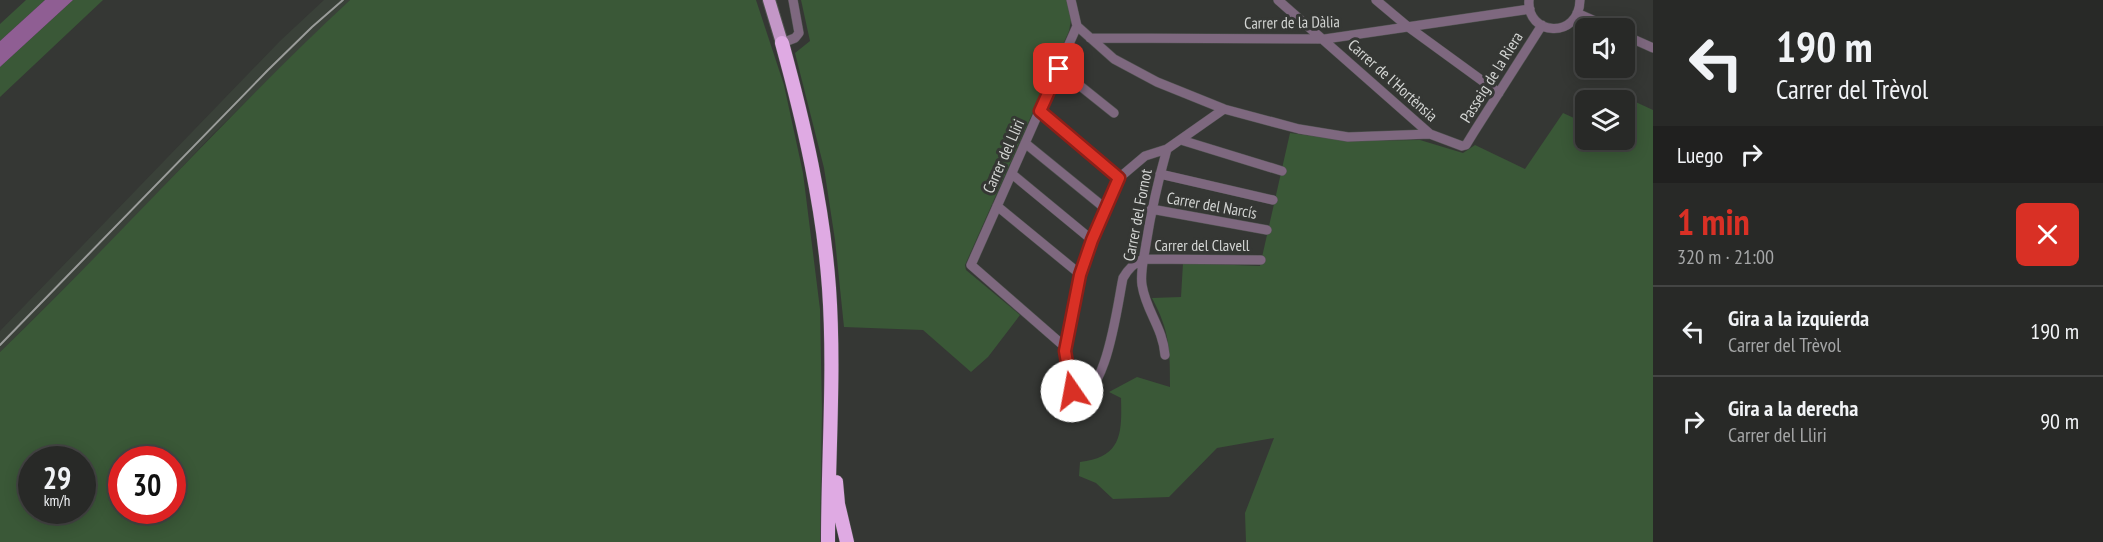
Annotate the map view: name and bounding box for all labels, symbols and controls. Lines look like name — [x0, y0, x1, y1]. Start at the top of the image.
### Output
street label: Carrer de la Dàlia — [1244, 11, 1340, 33]
map controls — [1575, 18, 1635, 150]
button: sound — [1575, 18, 1635, 78]
text: 190 m — [1776, 19, 1873, 74]
icon: left — [1677, 24, 1755, 102]
street label: Passeig de la Riera — [1455, 28, 1527, 126]
street label: Carrer de l'Hortènsia — [1344, 35, 1442, 125]
pin — [1033, 43, 1084, 94]
icon: arrive — [1042, 52, 1075, 85]
text: Carrer del Trèvol — [1776, 72, 1928, 106]
button: layers — [1575, 90, 1635, 150]
street label: Carrer del Lliri — [978, 116, 1028, 196]
icon: right — [1735, 138, 1768, 171]
text: Luego — [1677, 141, 1723, 169]
street label: Carrer del Fornot — [1118, 167, 1156, 263]
street label: Carrer del Narcís — [1165, 187, 1259, 223]
text: 1 min — [1677, 198, 1750, 245]
button: close — [2016, 203, 2079, 266]
street label: Carrer del Clavell — [1154, 235, 1250, 255]
text: 320 m · 21:00 — [1677, 244, 1774, 270]
text: Gira a la izquierda — [1728, 304, 1869, 332]
icon: left — [1677, 315, 1710, 348]
text: 190 m — [2030, 317, 2079, 345]
text: Carrer del Trèvol — [1728, 332, 1841, 358]
position arrow — [1040, 359, 1104, 423]
text: Gira a la derecha — [1728, 394, 1858, 422]
icon: right — [1677, 405, 1710, 438]
text: 90 m — [2040, 407, 2079, 435]
text: Carrer del Lliri — [1728, 422, 1827, 448]
speed limit sign: 30 — [108, 446, 186, 524]
text: 29 — [43, 458, 71, 497]
text: km/h — [44, 491, 70, 510]

